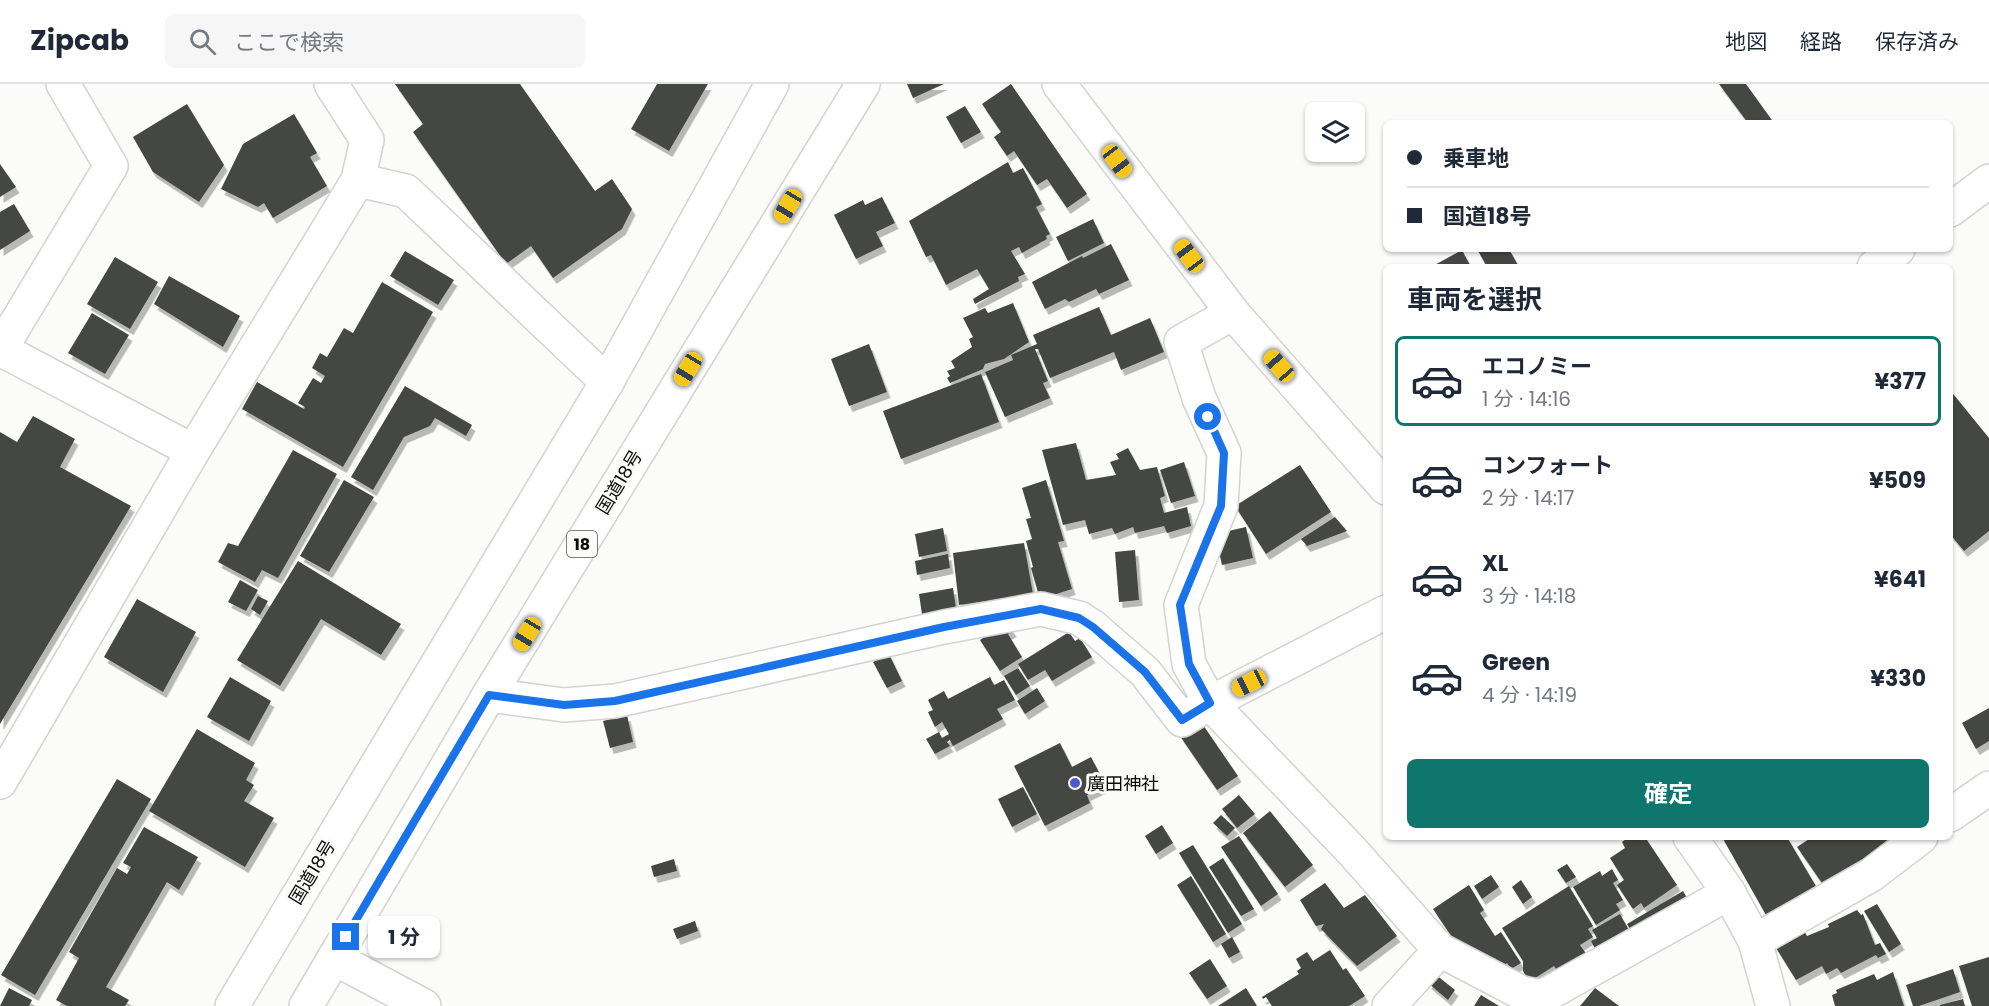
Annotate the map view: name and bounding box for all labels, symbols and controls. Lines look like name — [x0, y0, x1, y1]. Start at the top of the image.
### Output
search box — [165, 14, 585, 68]
text: Zipcab — [30, 21, 129, 60]
icon: search — [186, 25, 219, 58]
text: ここで検索 — [234, 27, 344, 58]
text: 地図 — [1725, 27, 1767, 56]
text: 経路 — [1800, 27, 1842, 56]
text: 保存済み — [1875, 27, 1959, 56]
map controls — [1305, 102, 1365, 162]
button: layers — [1305, 102, 1365, 162]
car — [1099, 141, 1135, 181]
text: 乗車地 — [1443, 143, 1509, 174]
car — [771, 186, 805, 226]
text: 国道18号 — [1443, 201, 1532, 232]
car — [1171, 236, 1207, 276]
text: 車両を選択 — [1407, 281, 1542, 318]
car — [1260, 347, 1298, 385]
car — [671, 349, 705, 389]
text: エコノミー — [1482, 351, 1592, 382]
icon: car — [1410, 354, 1464, 408]
text: ¥377 — [1874, 366, 1926, 397]
text: 1 分 · 14:16 — [1482, 385, 1571, 413]
route start — [1194, 403, 1221, 430]
street label: 国道18号 — [590, 445, 648, 519]
text: コンフォート — [1482, 450, 1613, 481]
icon: car — [1410, 453, 1464, 507]
text: ¥509 — [1869, 465, 1926, 496]
text: 2 分 · 14:17 — [1482, 484, 1574, 512]
road number: 18 — [567, 531, 597, 557]
text: XL — [1482, 548, 1508, 579]
icon: car — [1410, 552, 1464, 606]
text: ¥641 — [1874, 564, 1926, 595]
text: 3 分 · 14:18 — [1482, 582, 1576, 610]
car — [510, 614, 544, 654]
text: Green — [1482, 647, 1550, 678]
icon: car — [1410, 651, 1464, 705]
text: ¥330 — [1870, 663, 1926, 694]
car — [1229, 667, 1269, 699]
text: 4 分 · 14:19 — [1482, 681, 1577, 709]
button: 確定 — [1407, 759, 1929, 828]
place label: 廣田神社 — [1087, 771, 1159, 796]
marker: 廣田神社 — [1068, 776, 1082, 790]
street label: 国道18号 — [283, 835, 341, 909]
callout: 1 分 — [367, 916, 439, 958]
route end — [332, 923, 359, 950]
text: 1 分 — [388, 923, 420, 951]

